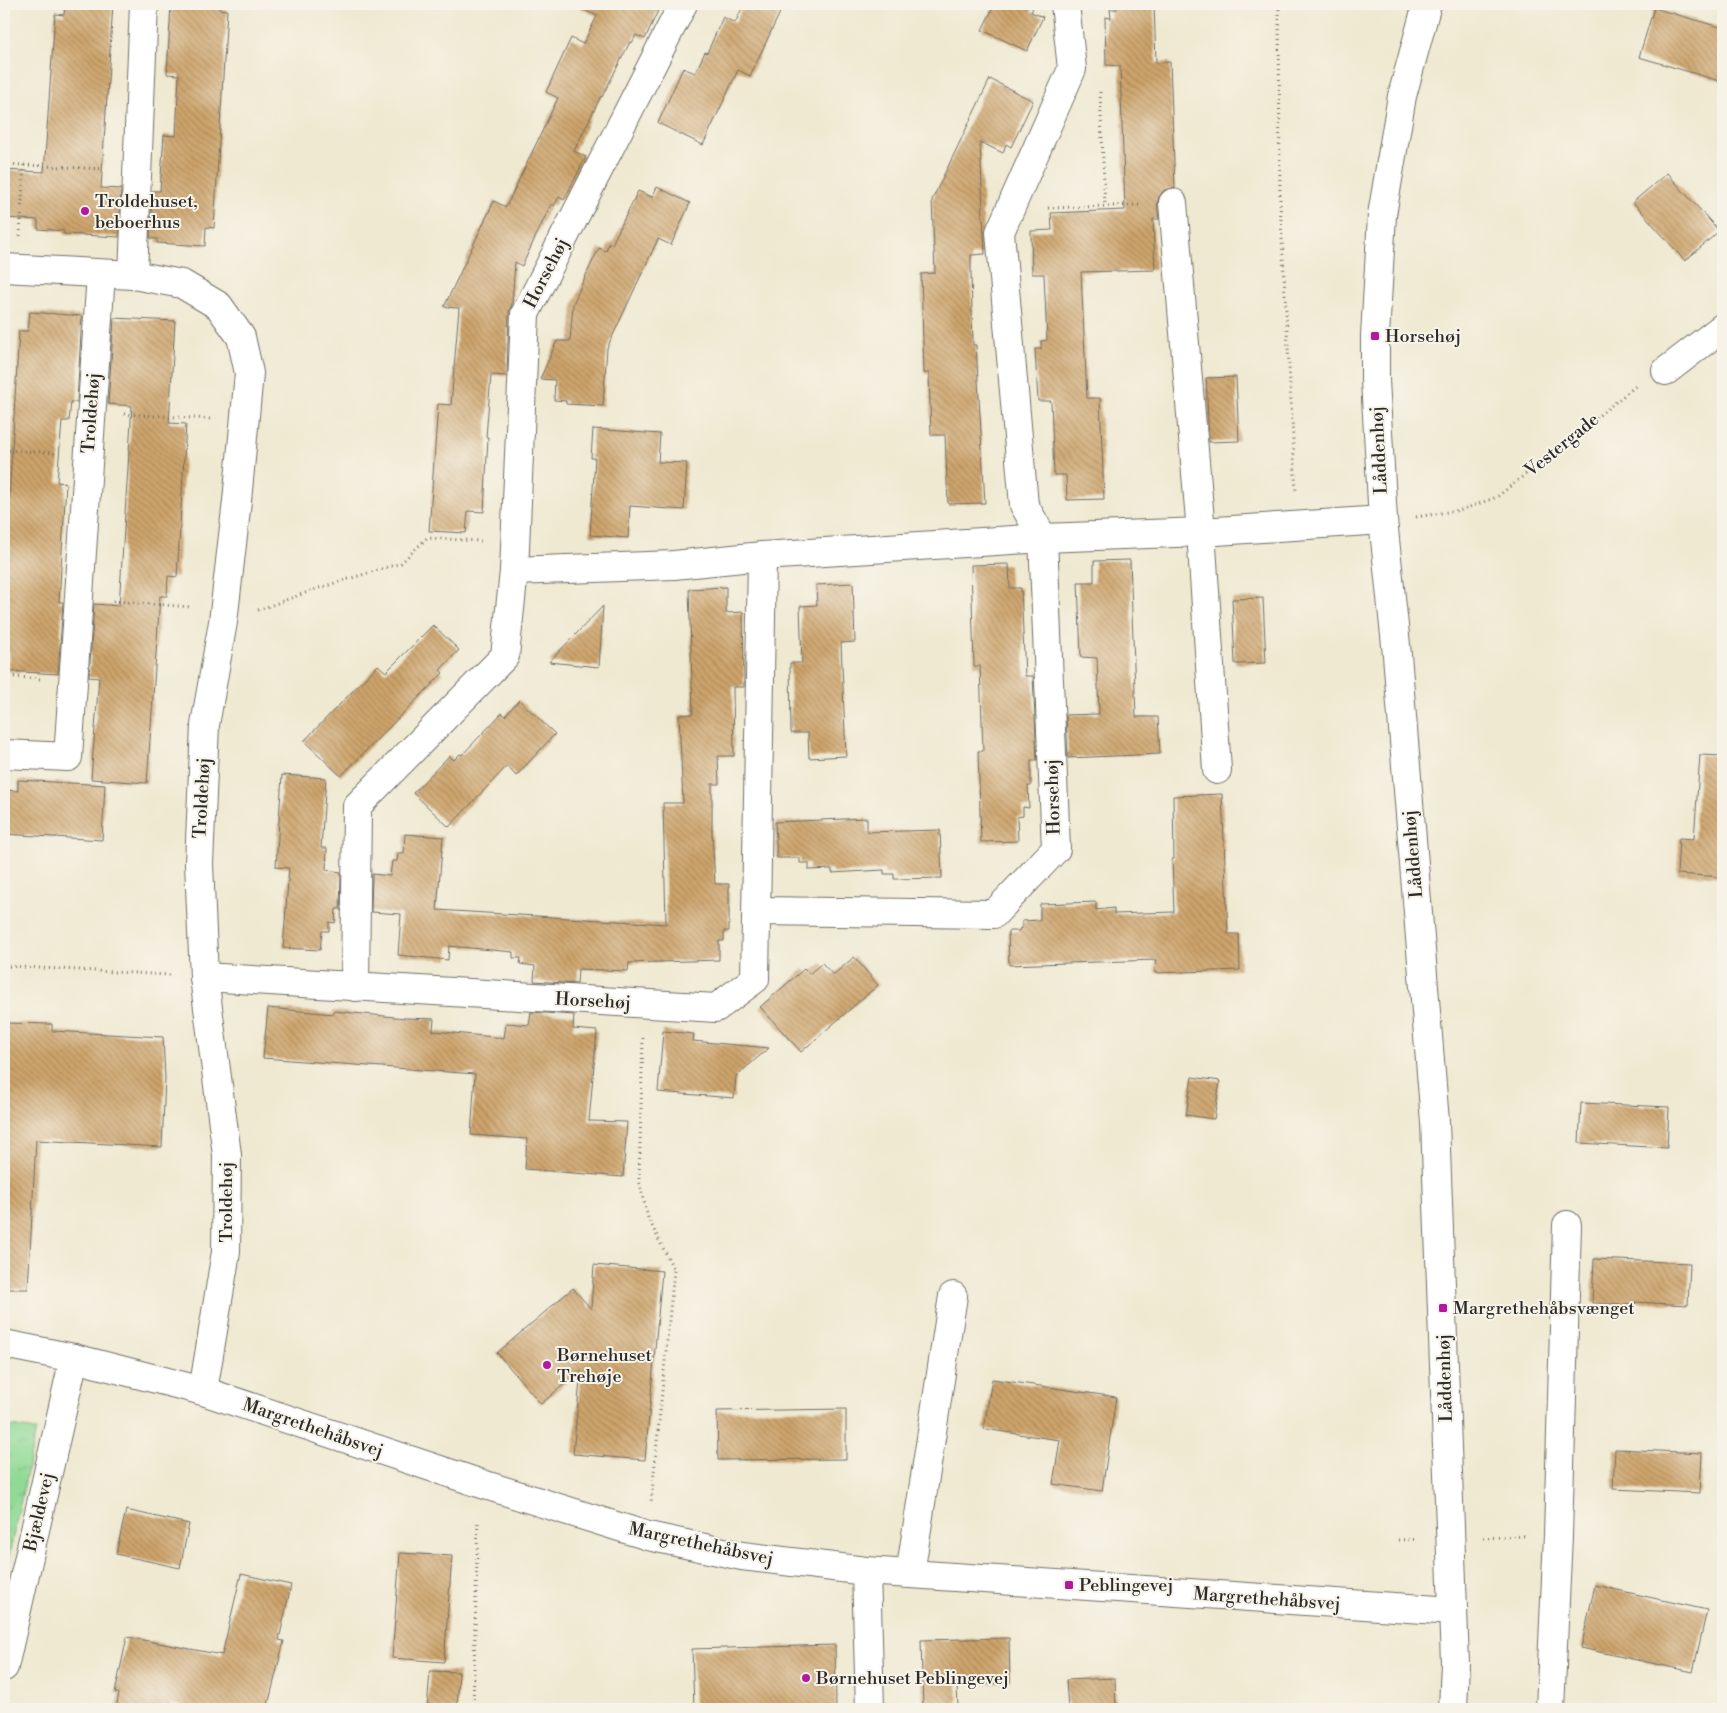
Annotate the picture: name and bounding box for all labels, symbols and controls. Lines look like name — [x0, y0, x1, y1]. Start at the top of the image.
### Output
place label: Troldehuset, beboerhus — [95, 190, 198, 234]
marker: Troldehuset, beboerhus — [79, 205, 91, 217]
street label: Horsehøj — [518, 234, 574, 312]
place label: Horsehøj — [1385, 325, 1461, 348]
marker: Horsehøj — [1369, 330, 1381, 342]
street label: Troldehøj — [77, 372, 105, 454]
street label: Låddenhøj — [1365, 405, 1393, 495]
street label: Vestergade — [1519, 408, 1604, 483]
street label: Troldehøj — [188, 757, 216, 839]
street label: Horsehøj — [1040, 759, 1066, 835]
street label: Låddenhøj — [1398, 809, 1428, 899]
street label: Horsehøj — [554, 988, 632, 1014]
street label: Troldehøj — [215, 1162, 238, 1243]
place label: Margrethehåbsvænget — [1453, 1297, 1635, 1320]
marker: Margrethehåbsvænget — [1437, 1302, 1449, 1314]
street label: Låddenhøj — [1432, 1334, 1458, 1422]
place label: Børnehuset Trehøje — [556, 1344, 653, 1388]
marker: Børnehuset Trehøje — [541, 1359, 553, 1371]
street label: Margrethehåbsvej — [239, 1393, 387, 1463]
street label: Bjældevej — [19, 1470, 59, 1555]
street label: Margrethehåbsvej — [626, 1517, 776, 1571]
place label: Peblingevej — [1079, 1574, 1173, 1597]
marker: Peblingevej — [1063, 1579, 1075, 1591]
street label: Margrethehåbsvej — [1193, 1582, 1341, 1616]
place label: Børnehuset Peblingevej — [815, 1667, 1009, 1690]
marker: Børnehuset Peblingevej — [800, 1672, 812, 1684]

